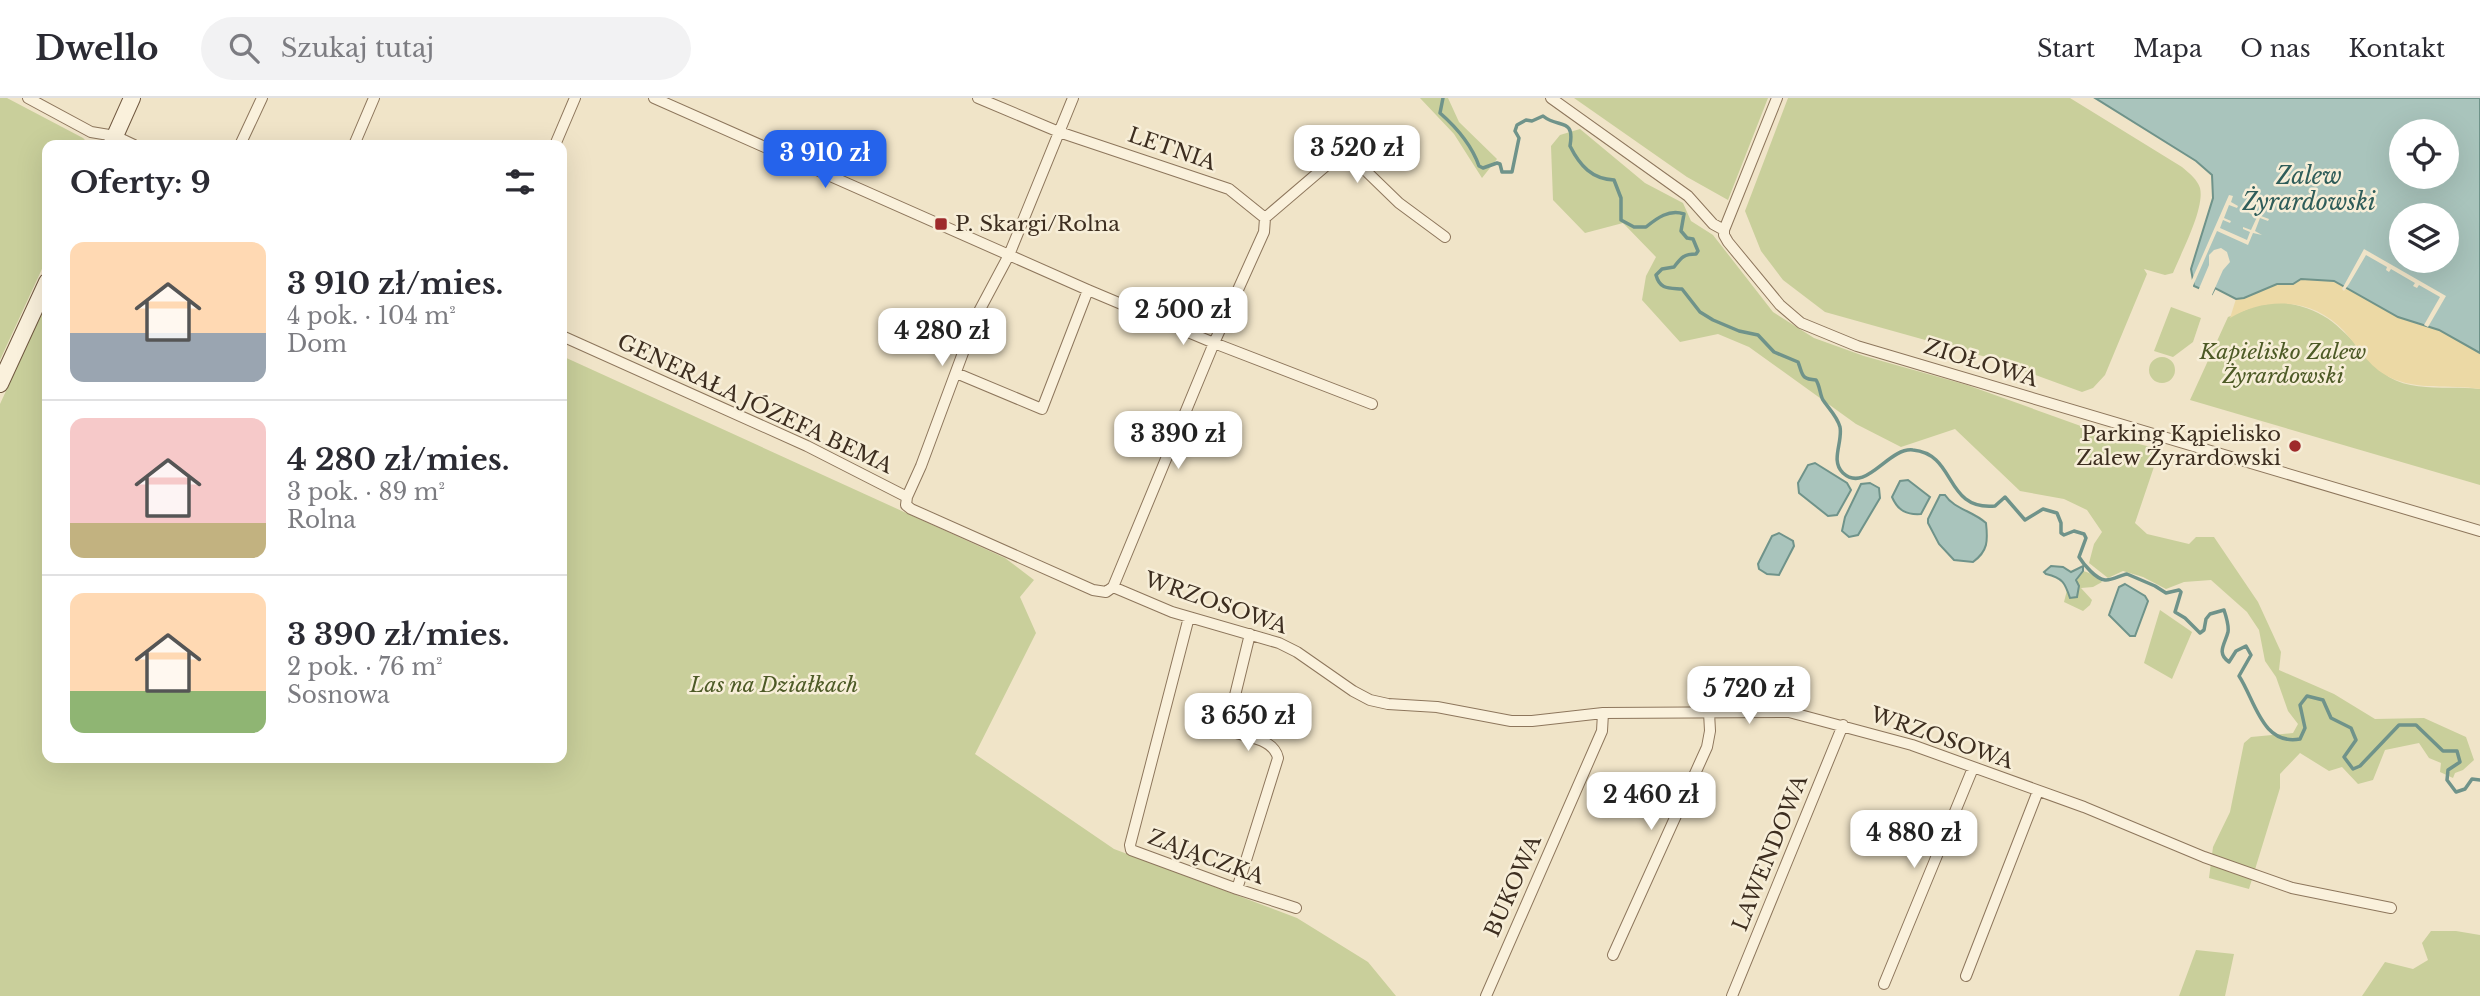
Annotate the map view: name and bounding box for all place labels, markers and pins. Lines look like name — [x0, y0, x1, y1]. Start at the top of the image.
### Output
pin: 3 520 zł — [1285, 126, 1429, 185]
pin: 3 910 zł — [753, 130, 897, 190]
place label: P. Skargi/Rolna — [955, 211, 1120, 237]
marker: P. Skargi/Rolna — [933, 216, 949, 232]
pin: 2 500 zł — [1111, 288, 1255, 347]
pin: 4 280 zł — [870, 308, 1014, 368]
pin: 3 390 zł — [1106, 412, 1250, 471]
place label: Parking Kąpielisko Zalew Żyrardowski — [2076, 421, 2281, 471]
marker: Parking Kąpielisko Zalew Żyrardowski — [2287, 438, 2303, 454]
pin: 5 720 zł — [1677, 666, 1821, 726]
pin: 3 650 zł — [1176, 694, 1320, 753]
pin: 2 460 zł — [1579, 772, 1723, 832]
pin: 4 880 zł — [1842, 810, 1986, 870]

